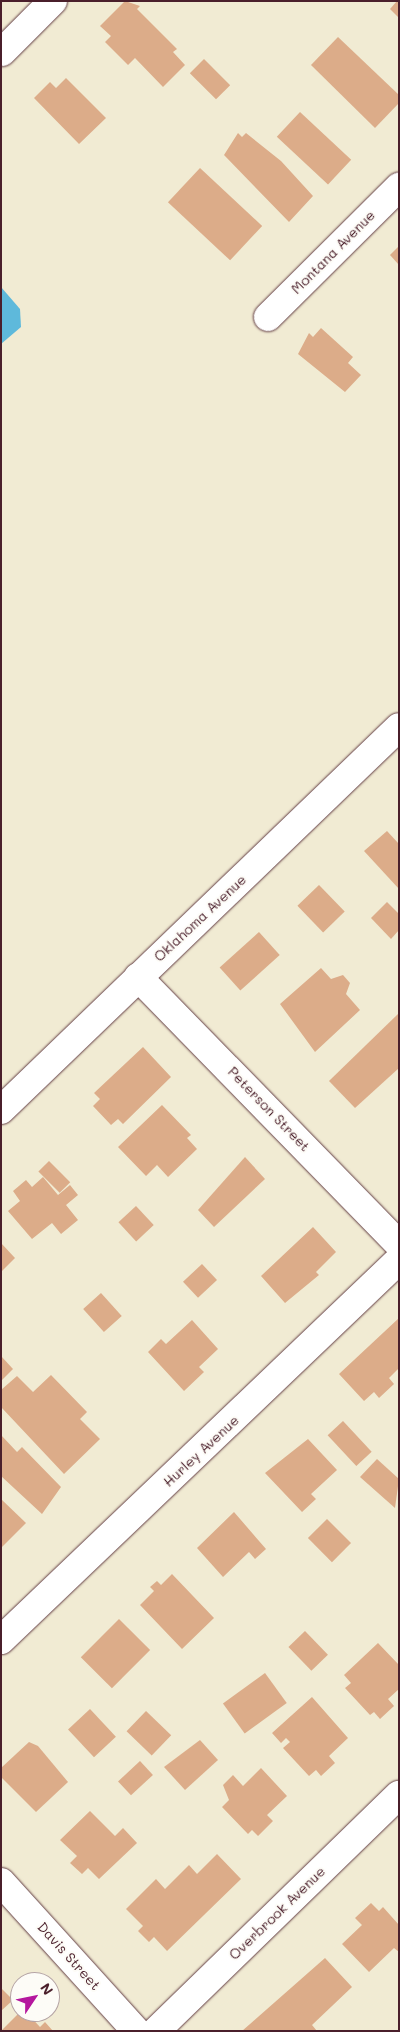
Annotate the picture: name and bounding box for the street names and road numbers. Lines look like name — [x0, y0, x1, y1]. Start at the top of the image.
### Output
street label: Montana Avenue — [288, 207, 378, 297]
street label: Oklahoma Avenue — [150, 871, 250, 965]
street label: Peterson Street — [224, 1063, 314, 1155]
street label: Hurley Avenue — [160, 1412, 242, 1490]
street label: Overbrook Avenue — [225, 1863, 329, 1963]
street label: Davis Street — [34, 1918, 104, 1994]

